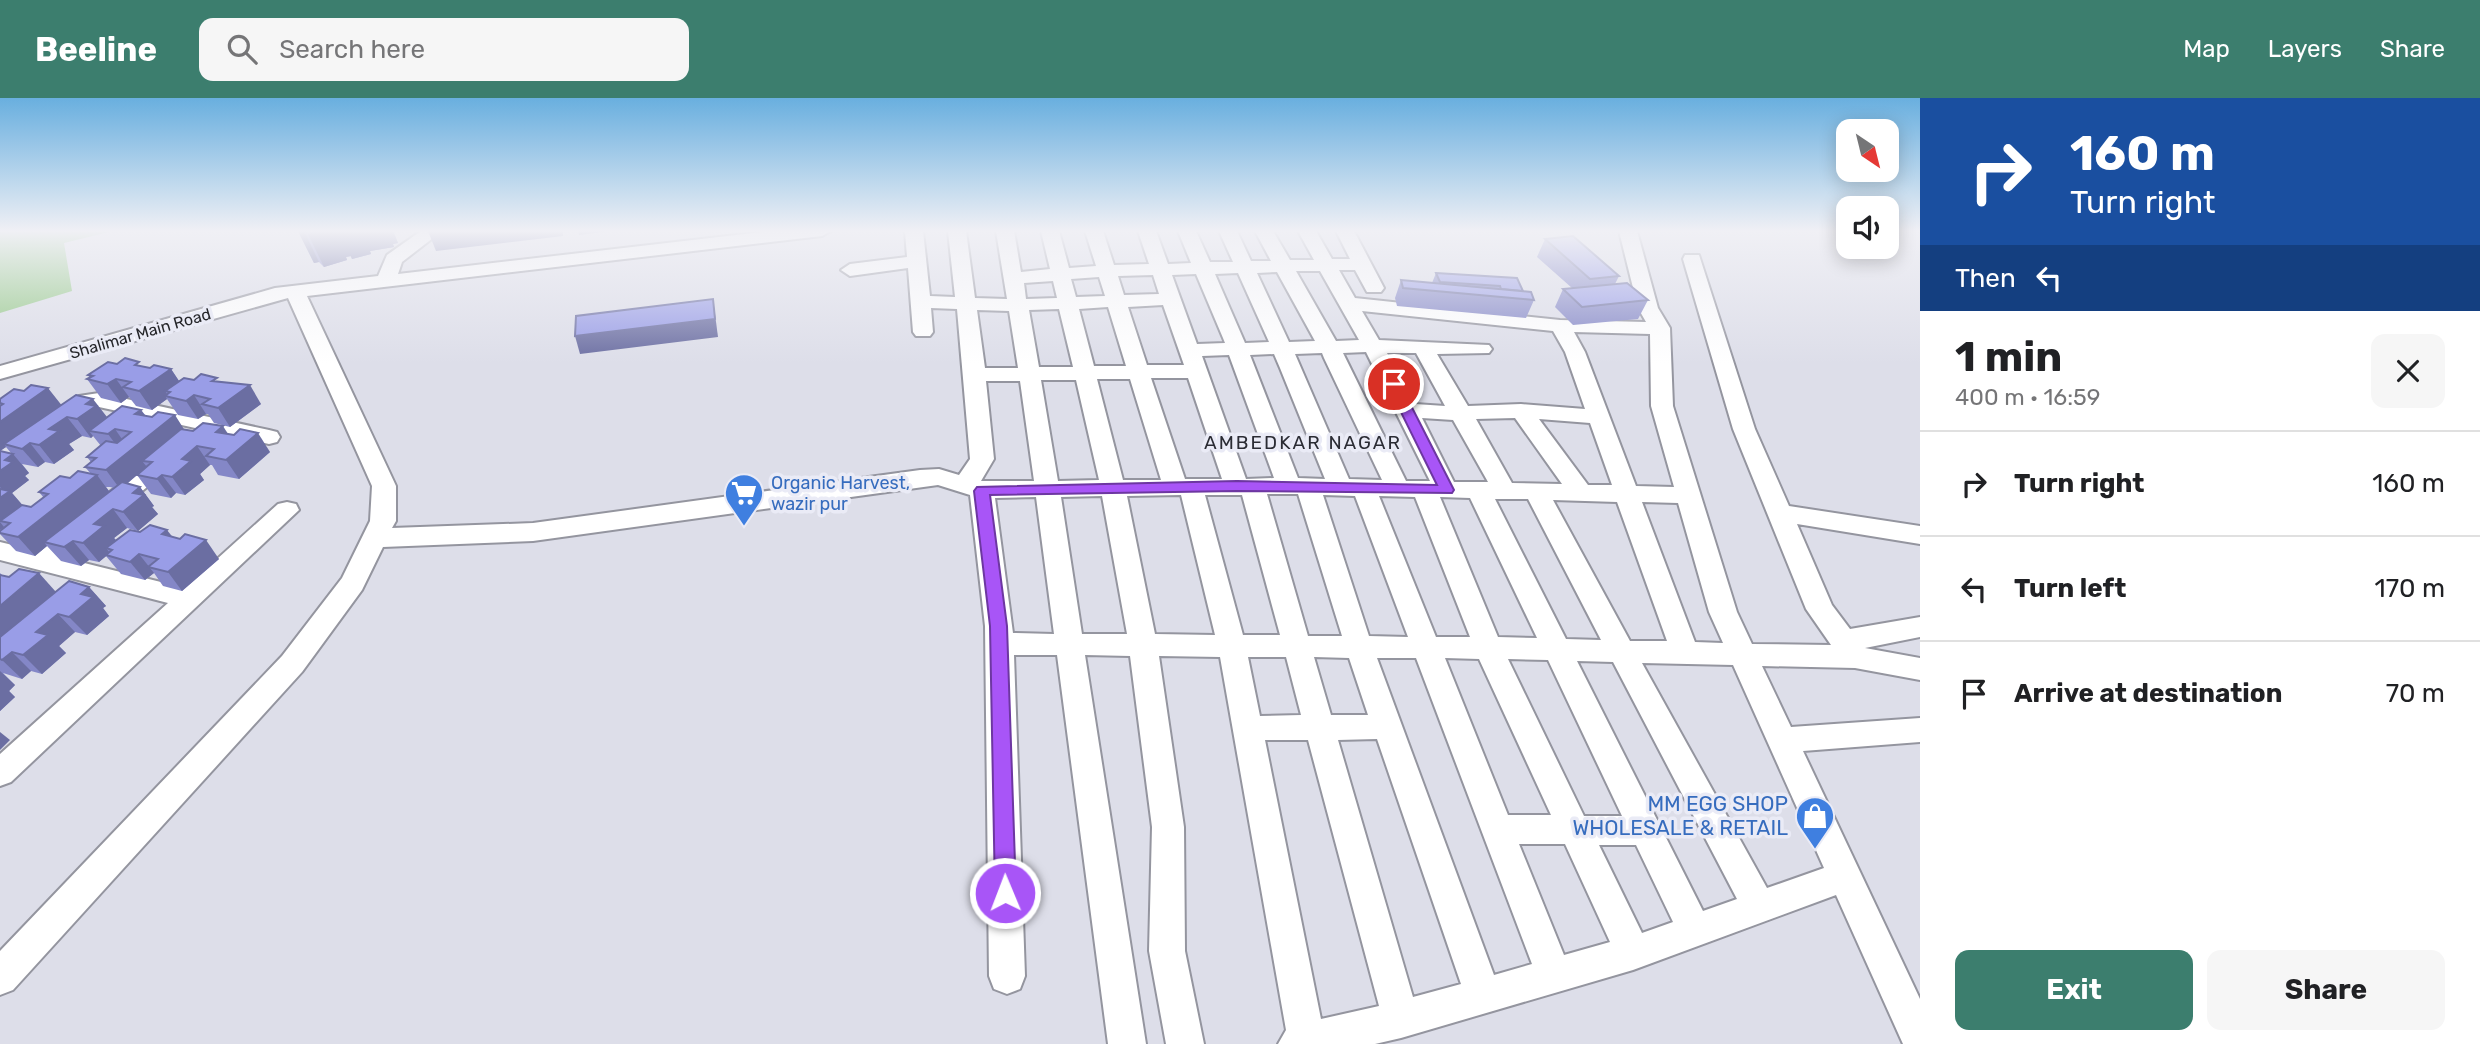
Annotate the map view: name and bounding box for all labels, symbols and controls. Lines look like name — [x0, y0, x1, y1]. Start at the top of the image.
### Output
search box — [199, 18, 689, 81]
text: Beeline — [35, 30, 157, 69]
icon: search — [223, 30, 261, 68]
text: Search here — [279, 34, 425, 65]
text: Map — [2183, 35, 2230, 63]
text: Layers — [2268, 35, 2342, 63]
text: Share — [2380, 35, 2445, 63]
north arrow — [1836, 119, 1899, 182]
map controls — [1836, 119, 1899, 259]
text: 160 m — [2070, 124, 2215, 182]
icon: right — [1955, 126, 2046, 217]
text: Turn right — [2070, 183, 2215, 221]
button: sound — [1836, 196, 1899, 259]
icon: left — [2030, 259, 2068, 297]
text: Then — [1955, 263, 2016, 294]
street label: Shalimar Main Road — [67, 304, 213, 363]
text: 1 min — [1955, 332, 2062, 382]
button: close — [2371, 334, 2445, 408]
pin — [1364, 354, 1424, 414]
icon: arrive — [1375, 365, 1413, 403]
text: 400 m · 16:59 — [1955, 383, 2100, 411]
district label: AMBEDKAR NAGAR — [1204, 431, 1402, 454]
icon: right — [1955, 465, 1993, 503]
text: Turn right — [2014, 468, 2144, 499]
text: 160 m — [2372, 468, 2445, 499]
supermarket icon: Organic Harvest, wazir pur — [723, 472, 765, 527]
place label: Organic Harvest, wazir pur — [771, 472, 910, 515]
icon: left — [1955, 570, 1993, 608]
text: Turn left — [2014, 573, 2126, 604]
text: 170 m — [2375, 573, 2445, 604]
icon: arrive — [1955, 675, 1993, 713]
text: Arrive at destination — [2014, 678, 2282, 709]
text: 70 m — [2386, 678, 2445, 709]
place label: MM EGG SHOP WHOLESALE & RETAIL — [1572, 791, 1788, 840]
shop icon: MM EGG SHOP WHOLESALE & RETAIL — [1794, 795, 1836, 850]
position arrow — [968, 856, 1042, 930]
button: Exit — [1955, 950, 2193, 1030]
button: Share — [2207, 950, 2445, 1030]

